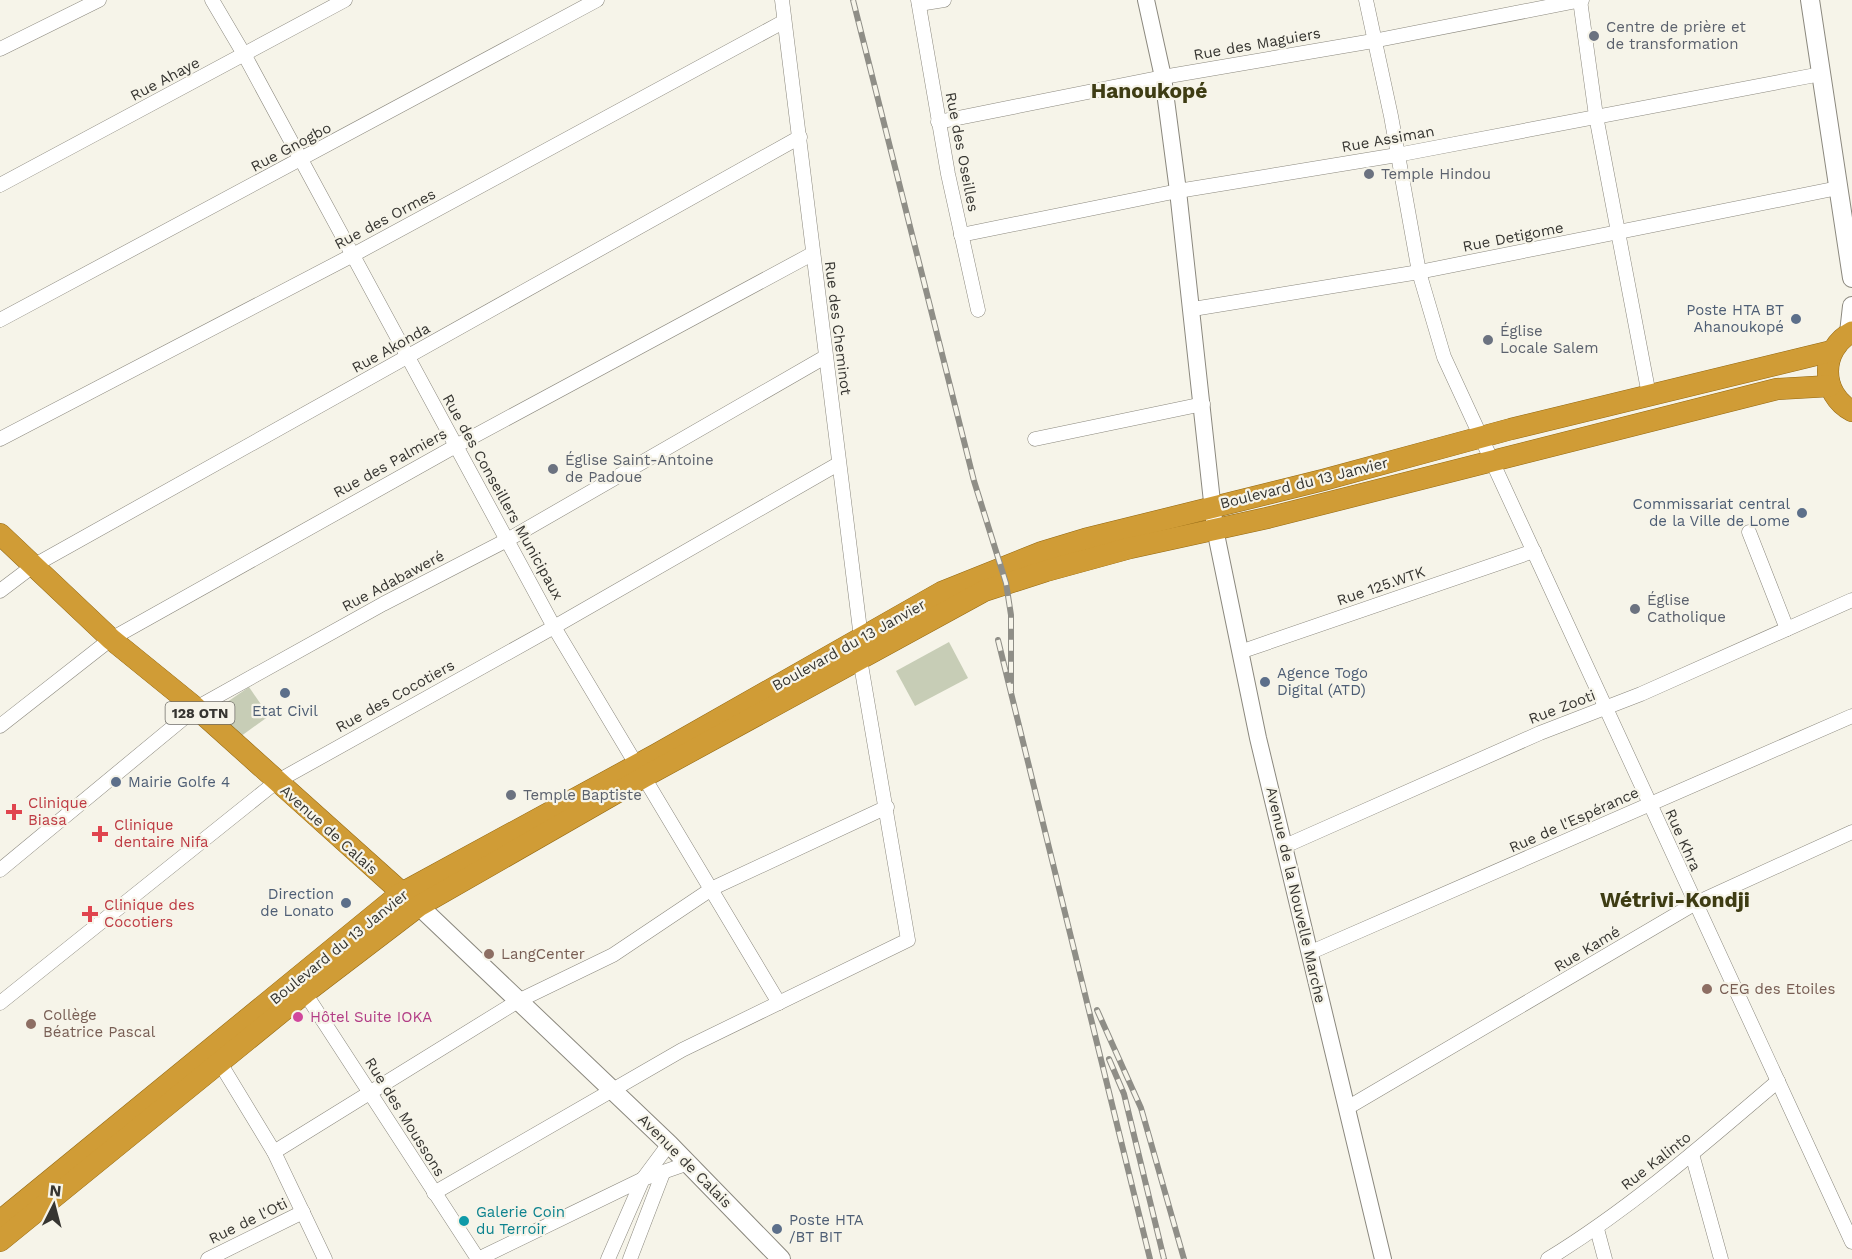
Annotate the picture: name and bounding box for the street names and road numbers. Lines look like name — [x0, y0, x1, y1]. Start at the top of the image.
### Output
street label: Rue des Maguiers — [1192, 24, 1322, 64]
street label: Rue Ahaye — [127, 53, 203, 105]
street label: Rue des Oseilles — [942, 91, 982, 213]
street label: Rue Gnogbo — [248, 118, 334, 176]
street label: Rue Assiman — [1340, 122, 1436, 156]
street label: Rue des Ormes — [331, 185, 439, 253]
street label: Rue Detigome — [1461, 218, 1565, 256]
street label: Rue des Cheminot — [821, 260, 855, 397]
street label: Rue Akonda — [349, 319, 434, 377]
street label: Rue des Conseillers Municipaux — [439, 391, 567, 603]
street label: Rue des Palmiers — [330, 424, 450, 502]
street label: Boulevard du 13 Janvier — [1218, 453, 1390, 513]
street label: Rue Adabaweré — [339, 546, 447, 616]
street label: Rue 125.WTK — [1335, 562, 1428, 609]
street label: Boulevard du 13 Janvier — [769, 595, 929, 695]
street label: Rue des Cocotiers — [332, 656, 458, 736]
street label: Rue Zooti — [1526, 686, 1598, 728]
road number: 128 OTN — [166, 702, 234, 724]
street label: Avenue de Calais — [276, 781, 382, 879]
street label: Rue de l'Espérance — [1506, 783, 1642, 857]
street label: Avenue de la Nouvelle Marche — [1262, 785, 1330, 1005]
street label: Rue Khra — [1661, 806, 1705, 874]
street label: Boulevard du 13 Janvier — [266, 886, 412, 1008]
street label: Rue Kamé — [1551, 922, 1623, 976]
street label: Rue des Moussons — [361, 1054, 449, 1180]
street label: Avenue de Calais — [634, 1110, 736, 1212]
street label: Rue Kalinto — [1617, 1128, 1695, 1194]
street label: Rue de l'Oti — [206, 1194, 290, 1248]

